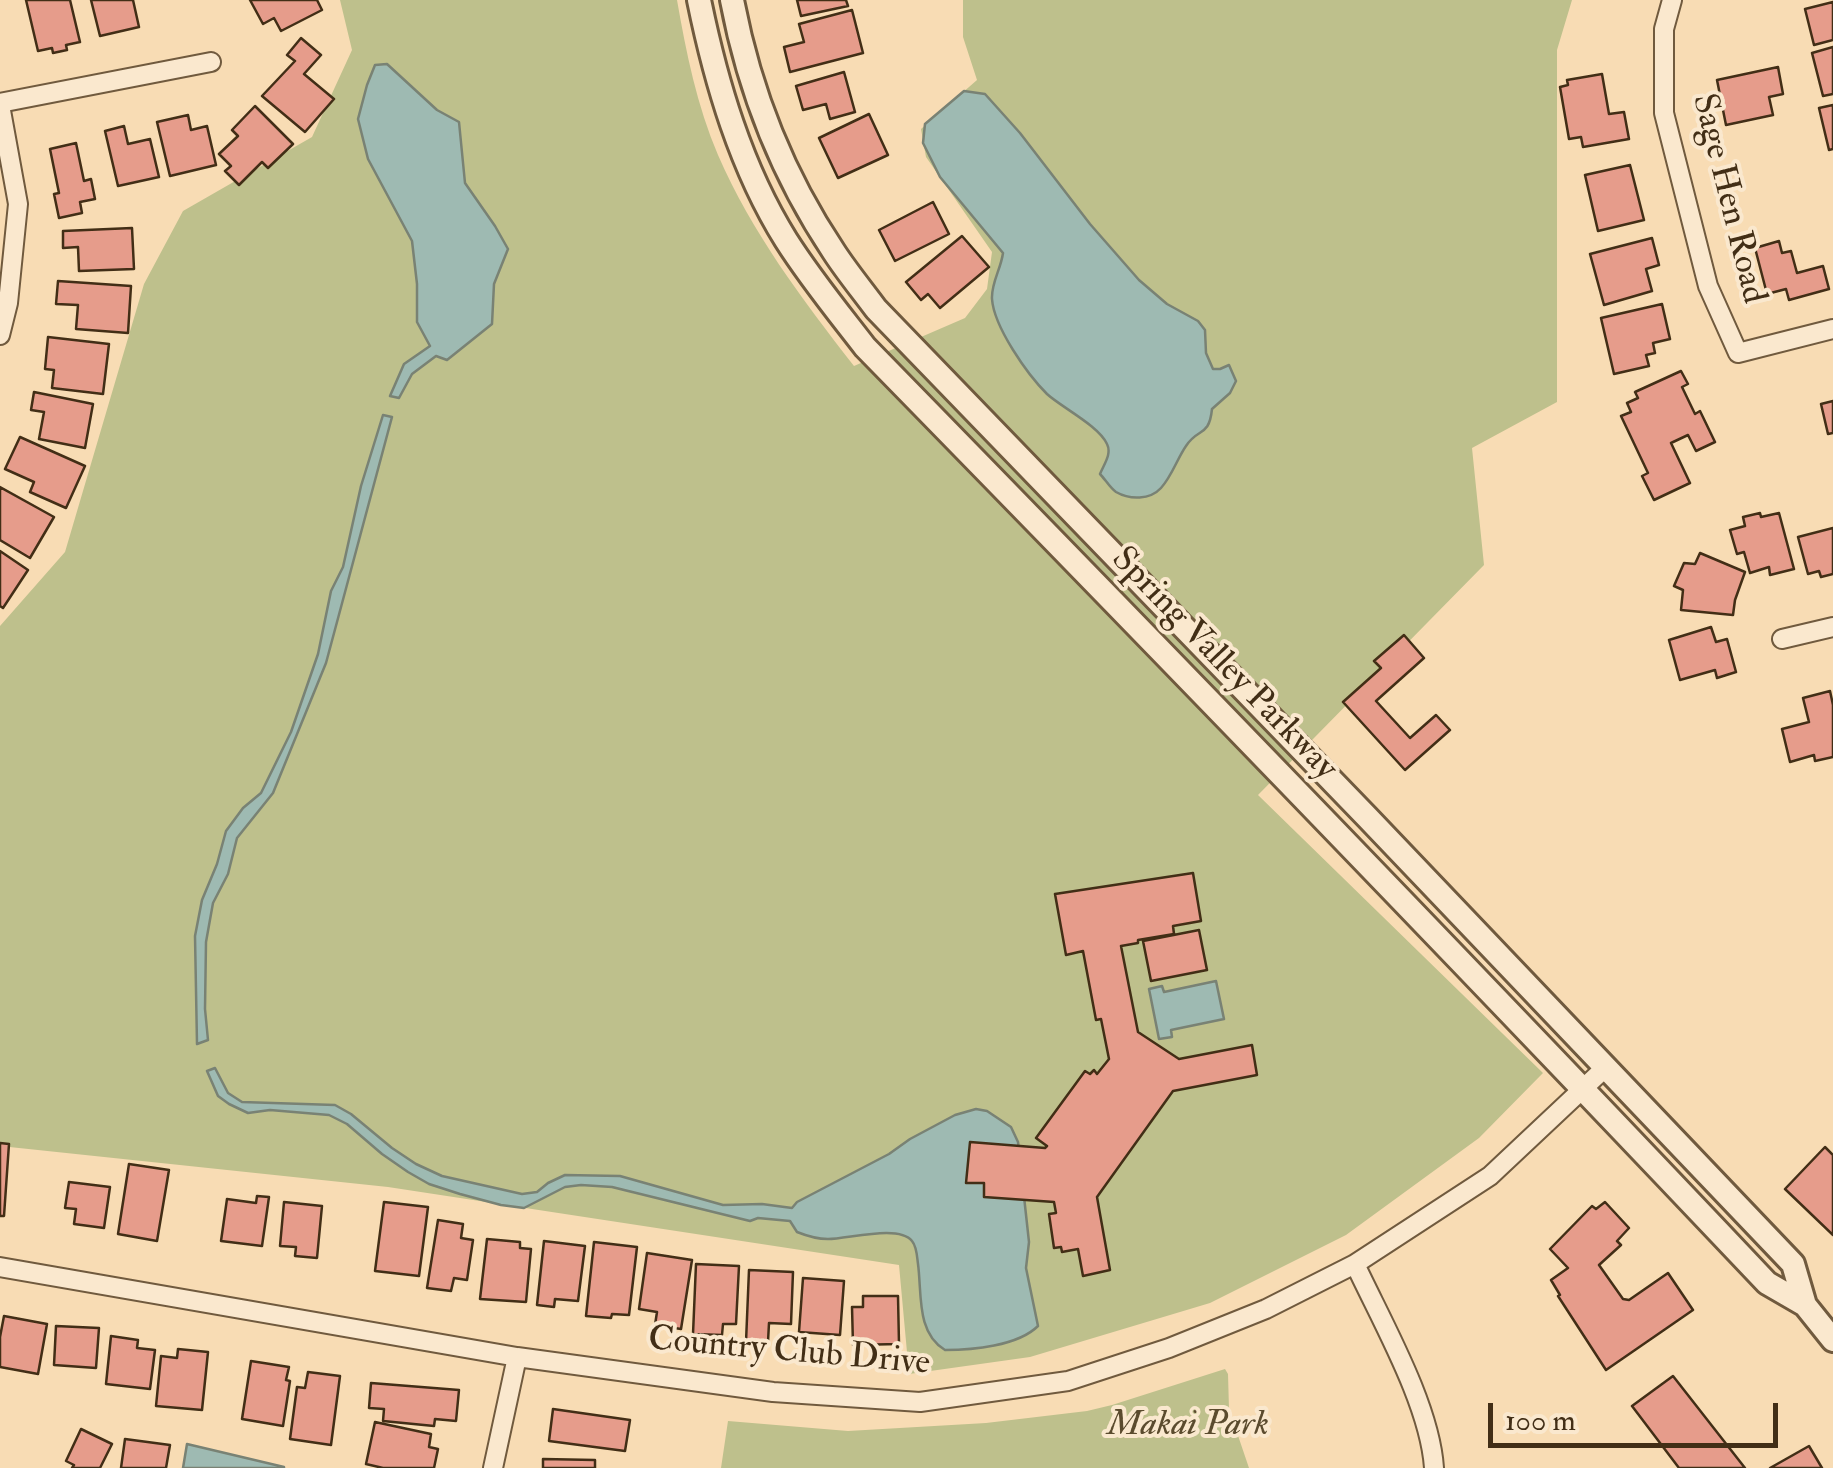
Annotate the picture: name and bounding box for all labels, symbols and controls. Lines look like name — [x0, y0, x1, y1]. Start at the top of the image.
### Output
street label: Sage Hen Road — [1681, 90, 1773, 308]
street label: Spring Valley Parkway — [1101, 540, 1345, 790]
street label: Country Club Drive — [646, 1320, 932, 1386]
scale bar — [1493, 1383, 1783, 1445]
text: 100 m — [1505, 1402, 1576, 1439]
park label: Makai Park — [1107, 1405, 1269, 1447]

